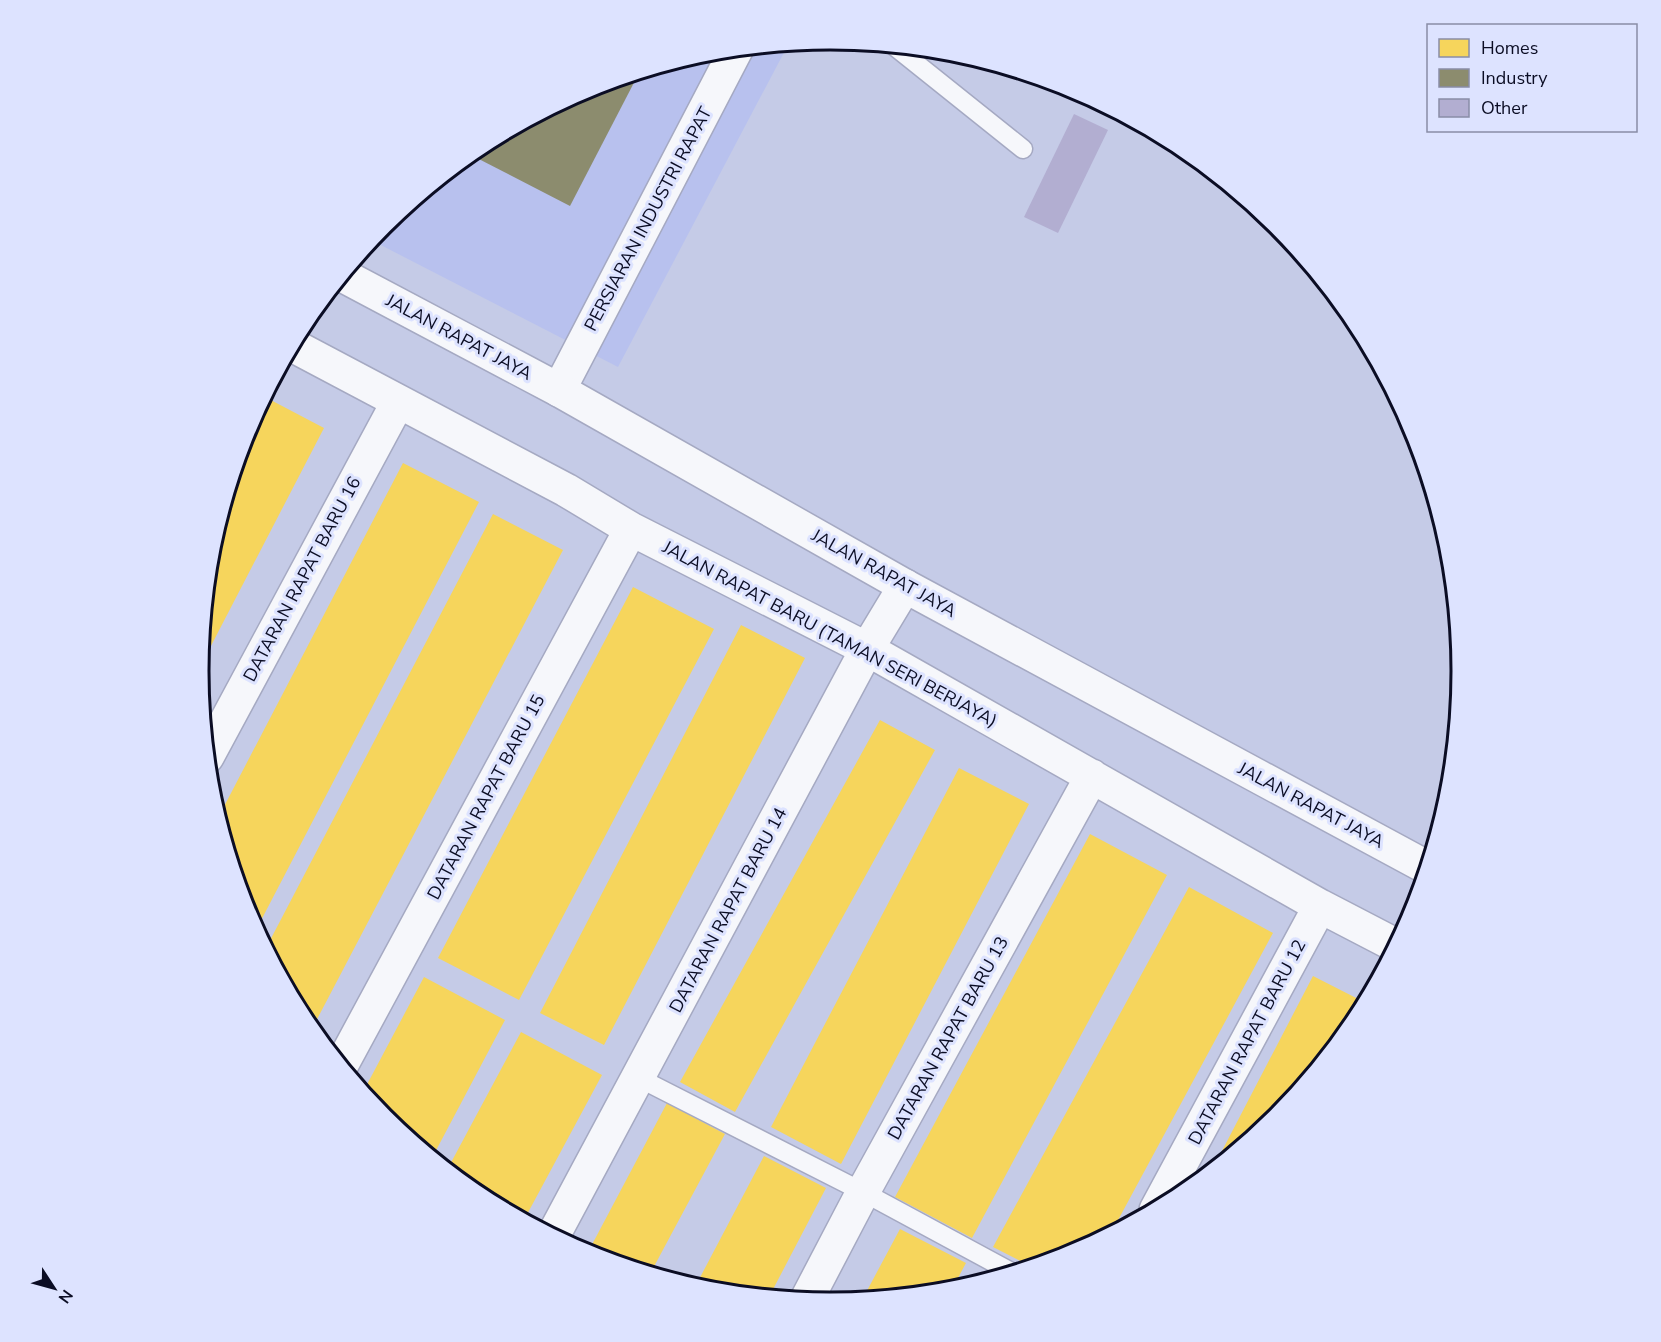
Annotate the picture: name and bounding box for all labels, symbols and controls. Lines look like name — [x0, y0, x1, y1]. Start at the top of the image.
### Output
legend — [1427, 24, 1637, 132]
text: Homes — [1481, 36, 1538, 60]
text: Industry — [1481, 66, 1548, 90]
text: Other — [1481, 96, 1528, 120]
street label: PERSIARAN INDUSTRI RAPAT — [579, 103, 717, 335]
street label: JALAN RAPAT JAYA — [381, 288, 536, 386]
street label: DATARAN RAPAT BARU 16 — [238, 472, 366, 686]
street label: JALAN RAPAT JAYA — [806, 523, 961, 623]
street label: JALAN RAPAT BARU (TAMAN SERI BERJAYA) — [658, 535, 1002, 733]
street label: DATARAN RAPAT BARU 15 — [422, 690, 550, 904]
street label: JALAN RAPAT JAYA — [1233, 756, 1388, 854]
street label: DATARAN RAPAT BARU 14 — [664, 803, 792, 1017]
street label: DATARAN RAPAT BARU 13 — [882, 932, 1014, 1144]
street label: DATARAN RAPAT BARU 12 — [1183, 935, 1311, 1149]
north arrow — [24, 1258, 84, 1318]
text: N — [53, 1285, 78, 1308]

